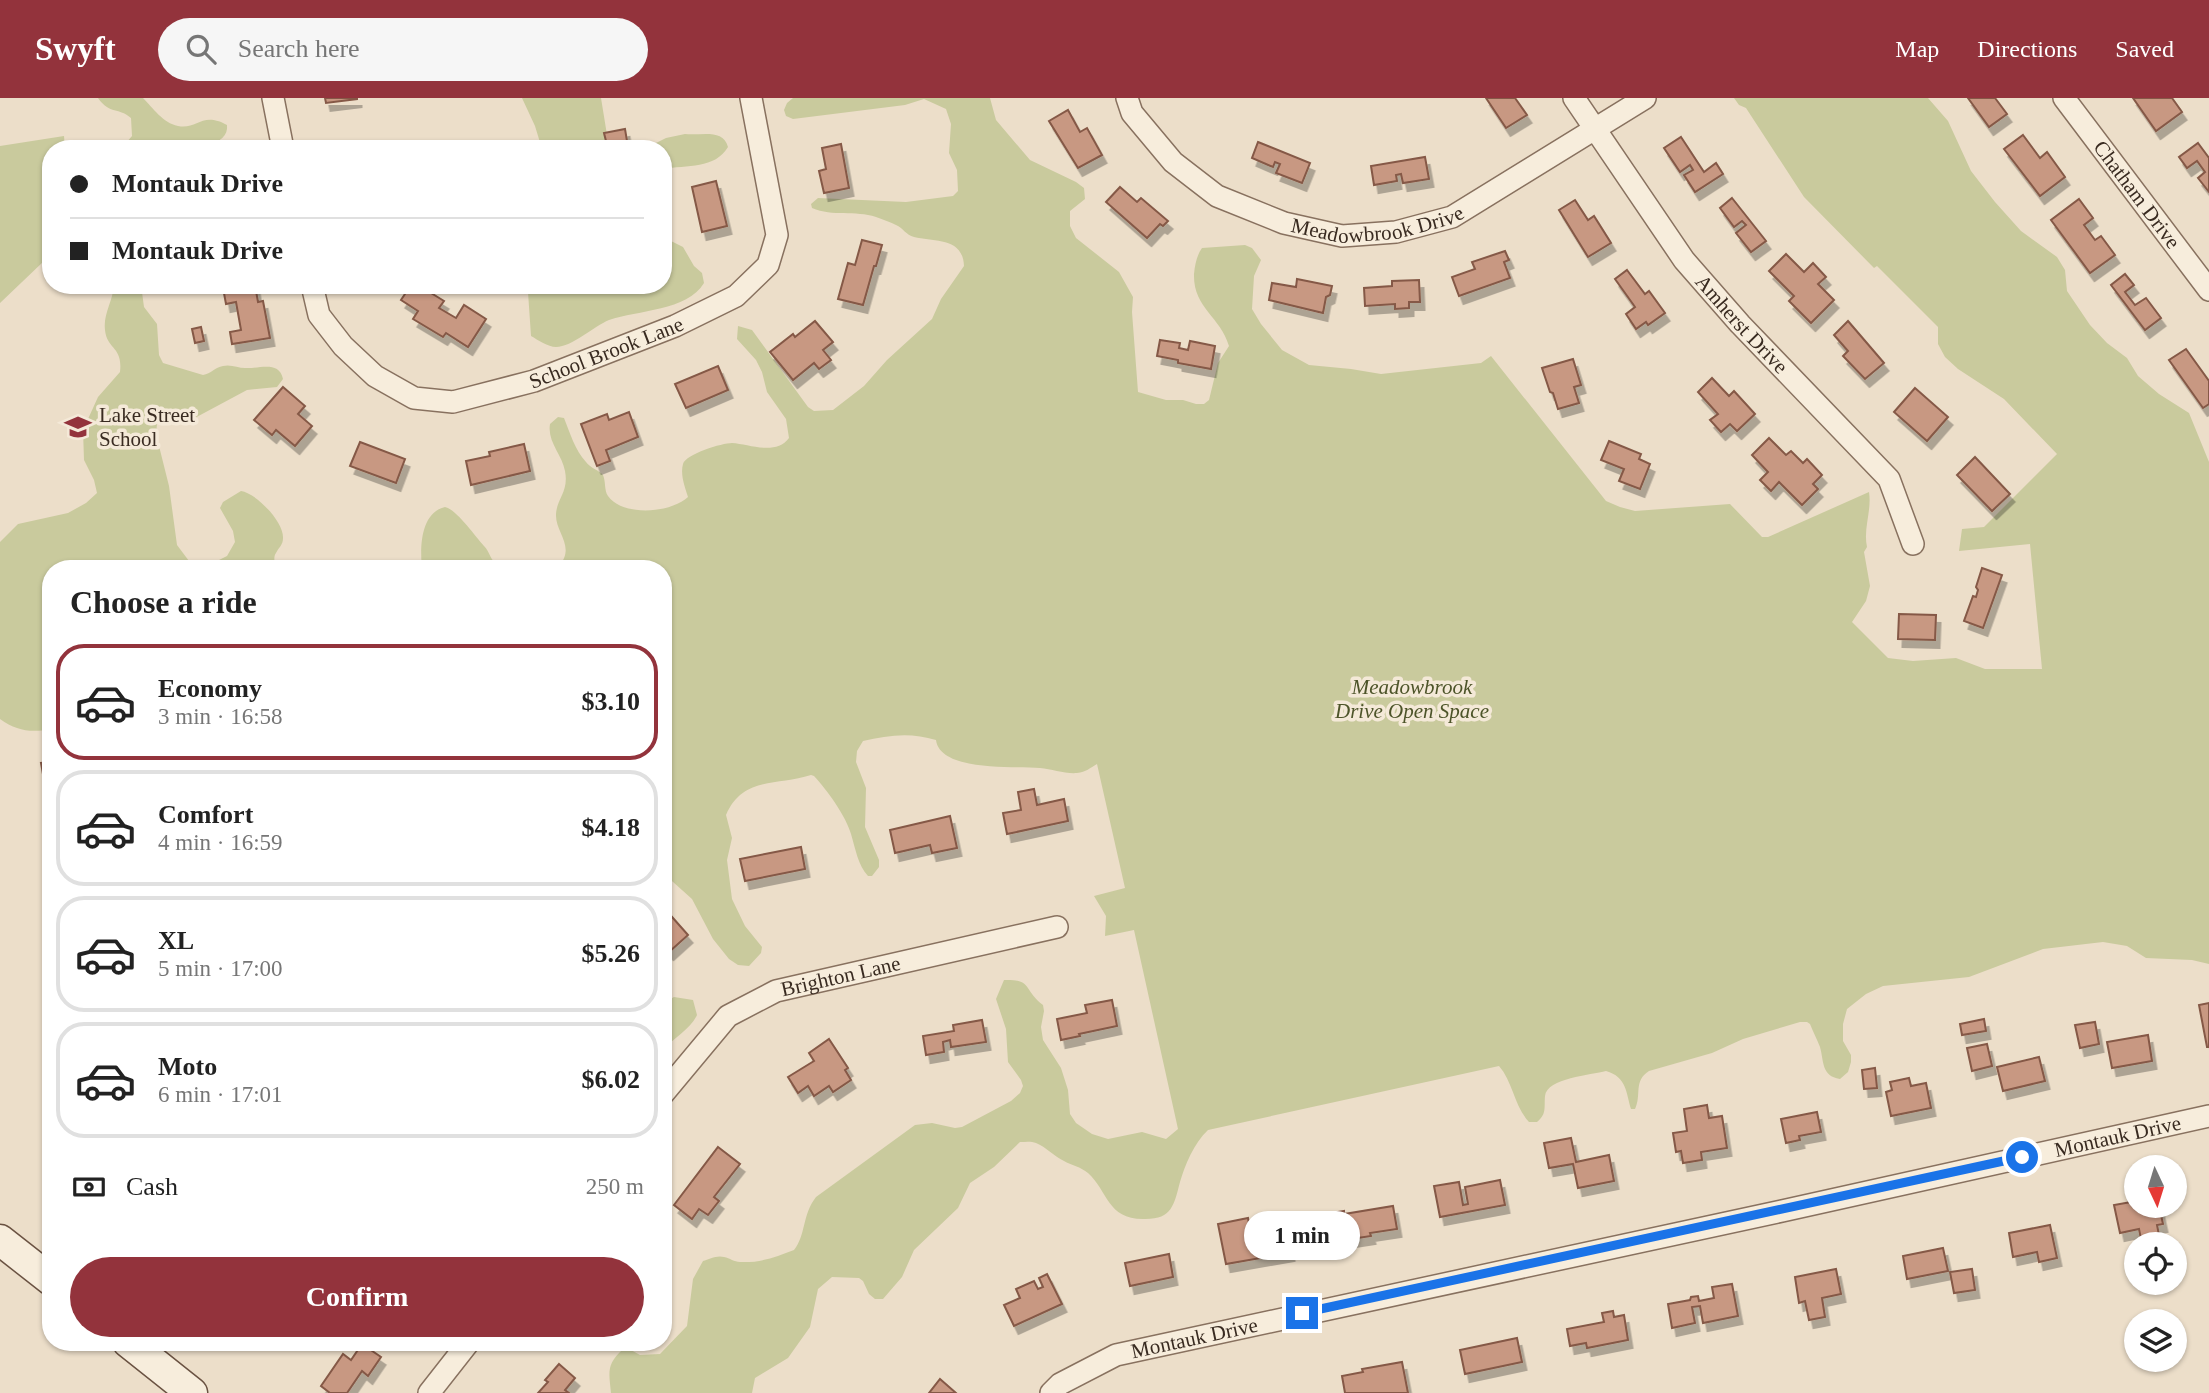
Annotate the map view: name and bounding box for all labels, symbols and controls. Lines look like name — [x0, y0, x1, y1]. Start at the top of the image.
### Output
search box — [158, 18, 648, 81]
icon: search — [182, 30, 220, 68]
text: Swyft — [35, 31, 116, 67]
text: Search here — [238, 34, 360, 63]
text: Map — [1895, 36, 1939, 62]
text: Directions — [1977, 36, 2077, 62]
text: Saved — [2115, 36, 2174, 62]
street label: Chatham Drive — [2088, 136, 2185, 253]
text: Montauk Drive — [112, 169, 283, 198]
street label: Meadowbrook Drive — [1289, 201, 1468, 248]
text: Montauk Drive — [112, 236, 283, 265]
street label: Amherst Drive — [1690, 270, 1793, 378]
street label: School Brook Lane — [526, 312, 687, 394]
place label: Lake Street School — [99, 403, 195, 451]
school or university icon: Lake Street School — [63, 412, 93, 442]
text: Choose a ride — [70, 584, 257, 620]
icon: car — [74, 671, 137, 734]
text: Economy — [158, 674, 262, 703]
park label: Meadowbrook Drive Open Space — [1334, 675, 1489, 723]
text: $3.10 — [582, 687, 640, 716]
text: 3 min · 16:58 — [158, 704, 283, 729]
icon: car — [74, 797, 137, 860]
text: Comfort — [158, 800, 253, 829]
text: $4.18 — [582, 813, 640, 842]
text: 4 min · 16:59 — [158, 830, 283, 855]
icon: car — [74, 923, 137, 986]
text: XL — [158, 926, 194, 955]
text: $5.26 — [582, 939, 640, 968]
street label: Brighton Lane — [779, 951, 903, 1002]
text: 5 min · 17:00 — [158, 956, 283, 981]
icon: car — [74, 1049, 137, 1112]
text: Moto — [158, 1052, 217, 1081]
text: $6.02 — [582, 1065, 640, 1094]
text: 6 min · 17:01 — [158, 1082, 283, 1107]
street label: Montauk Drive — [2052, 1111, 2183, 1162]
route start — [2006, 1141, 2038, 1173]
north arrow — [2124, 1155, 2188, 1218]
map controls — [2124, 1155, 2187, 1372]
icon: cash — [70, 1168, 108, 1206]
text: Cash — [126, 1172, 178, 1201]
text: 250 m — [586, 1174, 644, 1199]
callout: 1 min — [1244, 1212, 1360, 1260]
text: 1 min — [1274, 1223, 1330, 1248]
button: locate — [2124, 1232, 2187, 1295]
button: Confirm — [70, 1257, 644, 1337]
route end — [1286, 1297, 1318, 1329]
button: layers — [2124, 1309, 2187, 1372]
street label: Montauk Drive — [1129, 1313, 1260, 1363]

